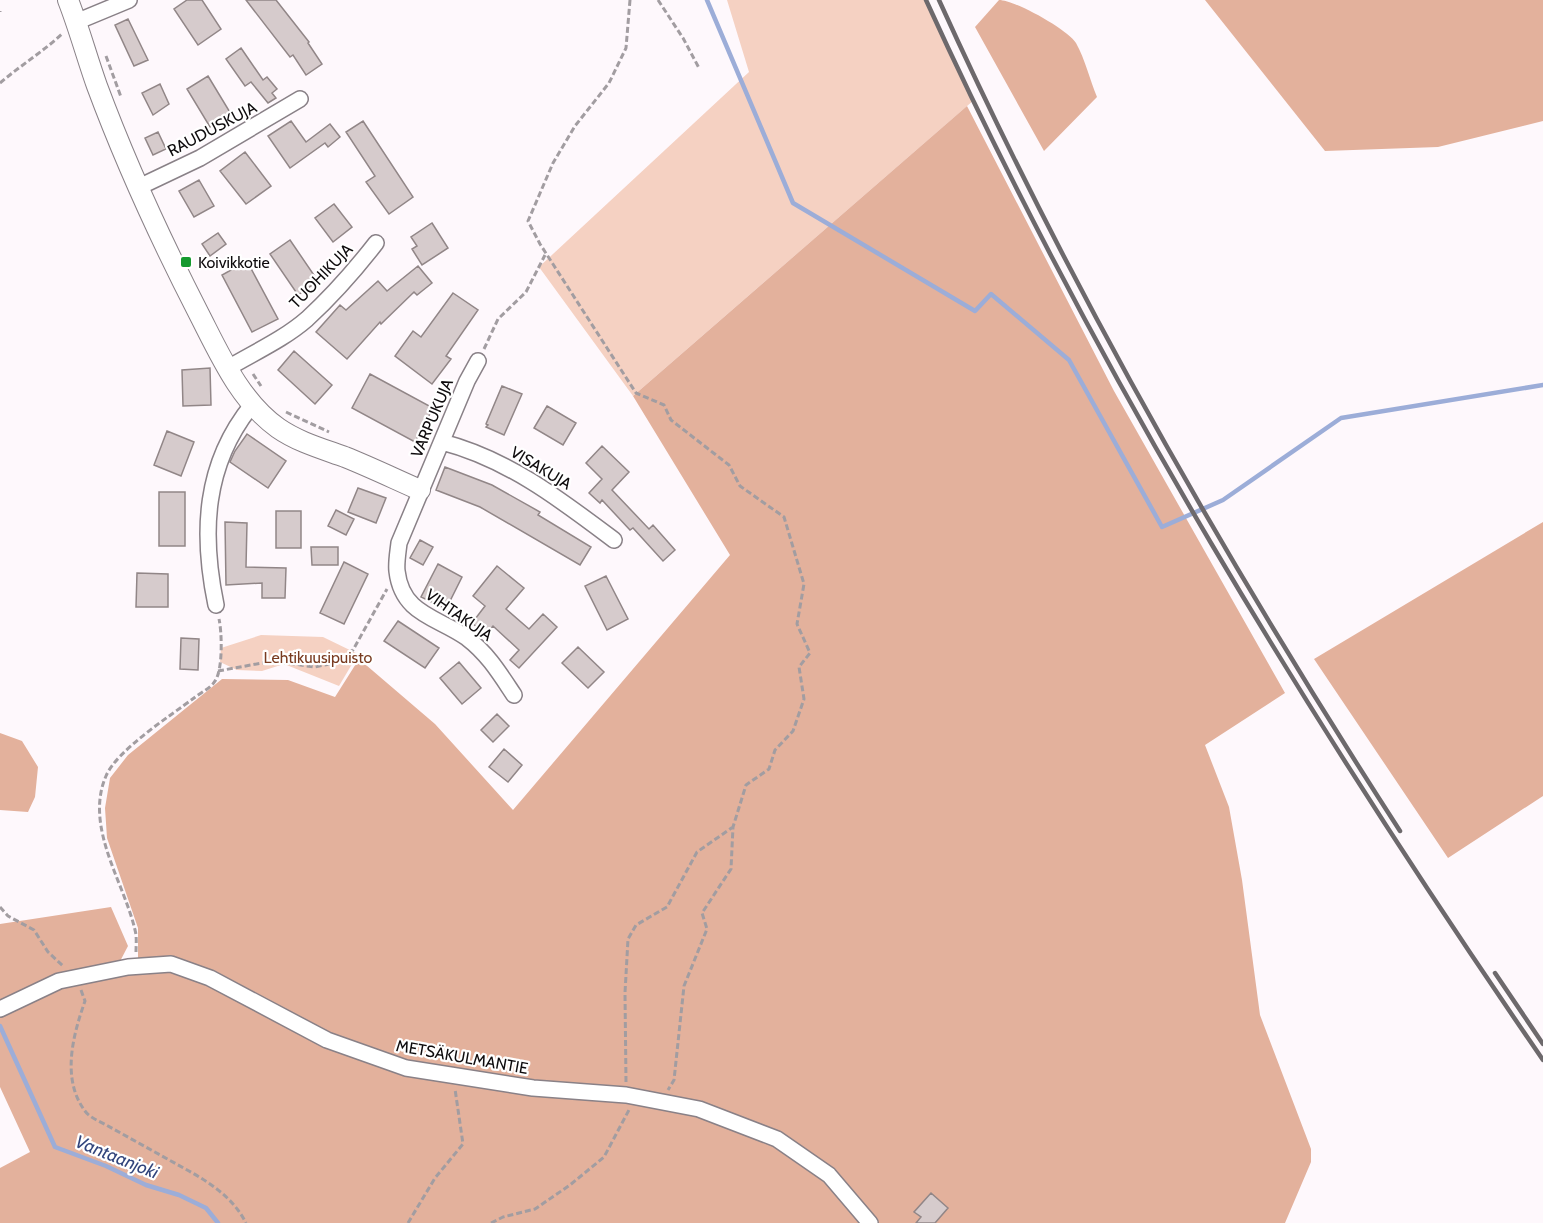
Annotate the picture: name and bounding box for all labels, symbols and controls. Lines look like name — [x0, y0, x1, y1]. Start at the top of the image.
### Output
street label: RAUDUSKUJA — [164, 98, 260, 160]
street label: TUOHIKUJA — [286, 240, 357, 312]
place label: Koivikkotie — [198, 253, 270, 272]
marker: Koivikkotie — [179, 255, 193, 269]
street label: VARPUKUJA — [407, 376, 457, 460]
street label: VISAKUJA — [507, 442, 575, 494]
street label: VIHTAKUJA — [422, 585, 496, 645]
park label: Lehtikuusipuisto — [264, 648, 373, 667]
street label: METSÄKULMANTIE — [394, 1036, 530, 1078]
water label: Vantaanjoki — [72, 1130, 163, 1184]

